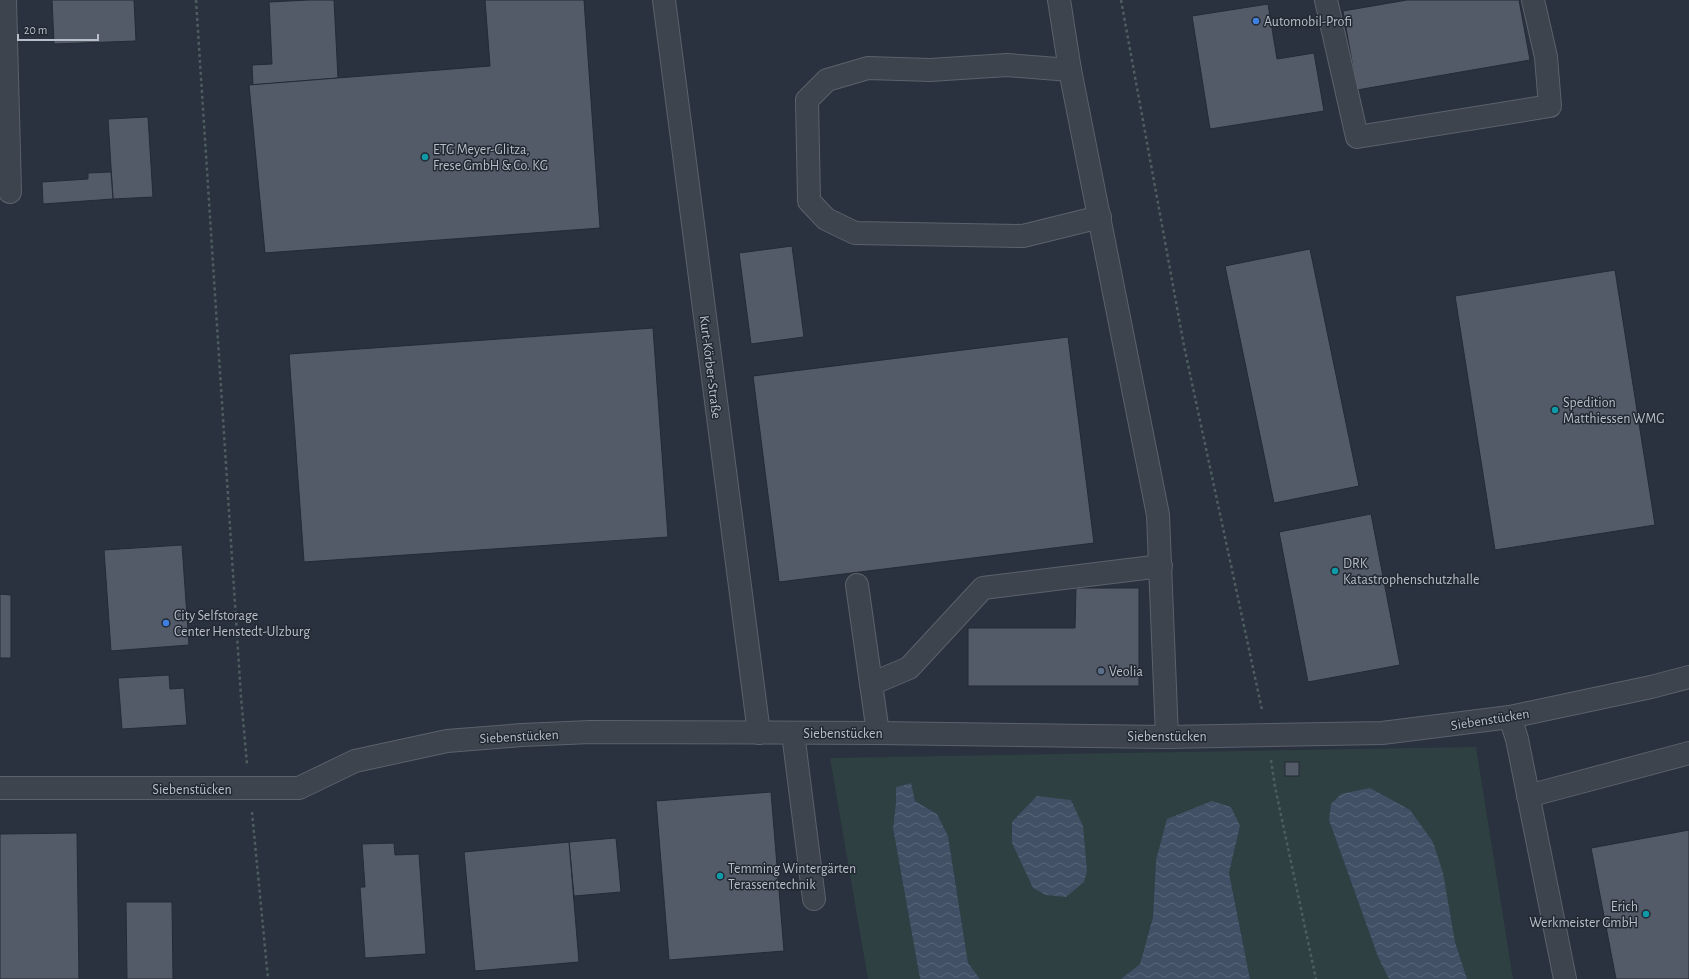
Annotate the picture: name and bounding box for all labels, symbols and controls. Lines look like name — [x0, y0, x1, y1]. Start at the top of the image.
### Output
place label: Automobil-Profi — [1264, 15, 1352, 29]
scale bar — [18, 16, 98, 42]
marker: Automobil-Profi — [1251, 16, 1261, 26]
text: 20 m — [24, 24, 47, 36]
place label: ETG Meyer-Glitza, Frese GmbH & Co. KG — [433, 143, 548, 173]
marker: ETG Meyer-Glitza, Frese GmbH & Co. KG — [420, 152, 430, 162]
street label: Kurt-Körber-Straße — [697, 315, 723, 420]
place label: Spedition Matthiessen WMG — [1563, 396, 1665, 426]
marker: Spedition Matthiessen WMG — [1550, 405, 1560, 415]
place label: DRK Katastrophenschutzhalle — [1343, 557, 1479, 587]
marker: DRK Katastrophenschutzhalle — [1330, 566, 1340, 576]
place label: City Selfstorage Center Henstedt-Ulzburg — [174, 609, 310, 639]
marker: City Selfstorage Center Henstedt-Ulzburg — [161, 618, 171, 628]
place label: Veolia — [1109, 665, 1143, 679]
marker: Veolia — [1096, 666, 1106, 676]
street label: Siebenstücken — [1450, 707, 1530, 733]
street label: Siebenstücken — [803, 727, 883, 741]
street label: Siebenstücken — [479, 728, 559, 746]
street label: Siebenstücken — [1127, 730, 1207, 744]
street label: Siebenstücken — [152, 783, 232, 797]
place label: Temming Wintergärten Terassentechnik — [728, 862, 856, 892]
marker: Temming Wintergärten Terassentechnik — [715, 871, 725, 881]
place label: Erich Werkmeister GmbH — [1529, 900, 1638, 930]
marker: Erich Werkmeister GmbH — [1641, 909, 1651, 919]

